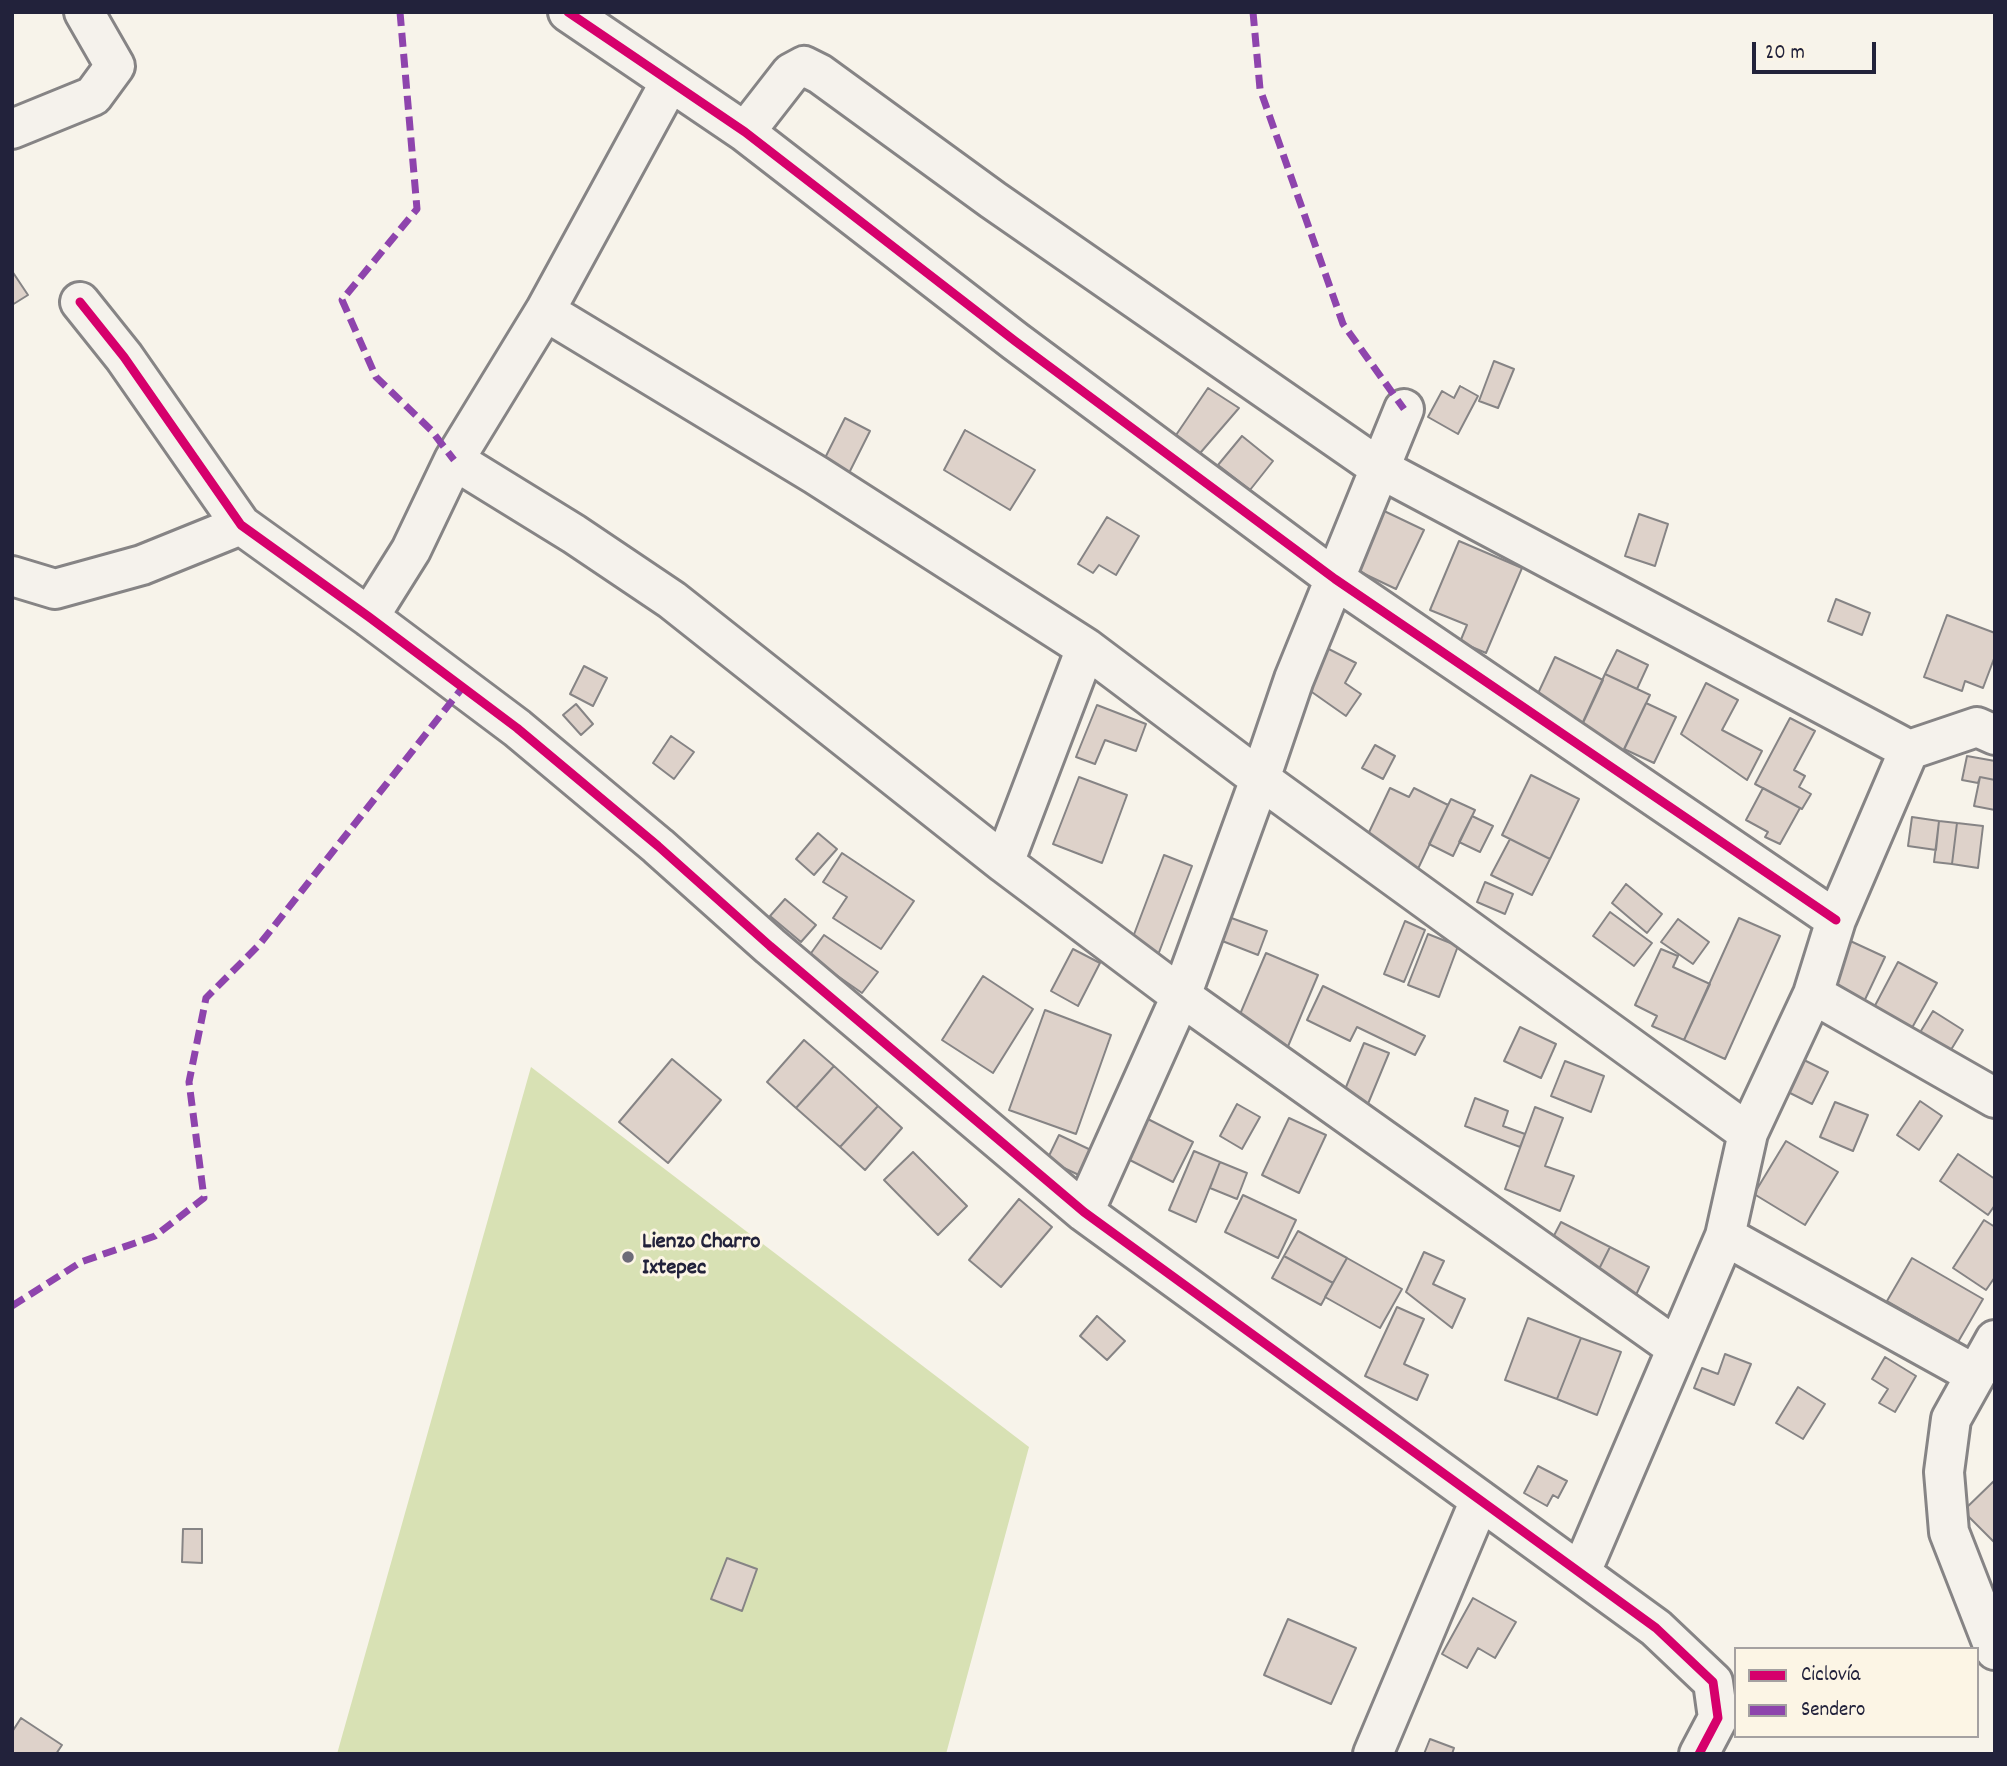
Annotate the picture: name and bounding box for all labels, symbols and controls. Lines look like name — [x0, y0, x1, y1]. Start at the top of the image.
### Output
scale bar — [1755, 28, 1879, 72]
text: 20 m — [1765, 39, 1805, 69]
place label: Lienzo Charro Ixtepec — [642, 1230, 761, 1284]
marker: Lienzo Charro Ixtepec — [620, 1249, 636, 1265]
legend — [1734, 1647, 1979, 1738]
text: Ciclovía — [1801, 1661, 1860, 1691]
text: Sendero — [1801, 1696, 1865, 1726]

